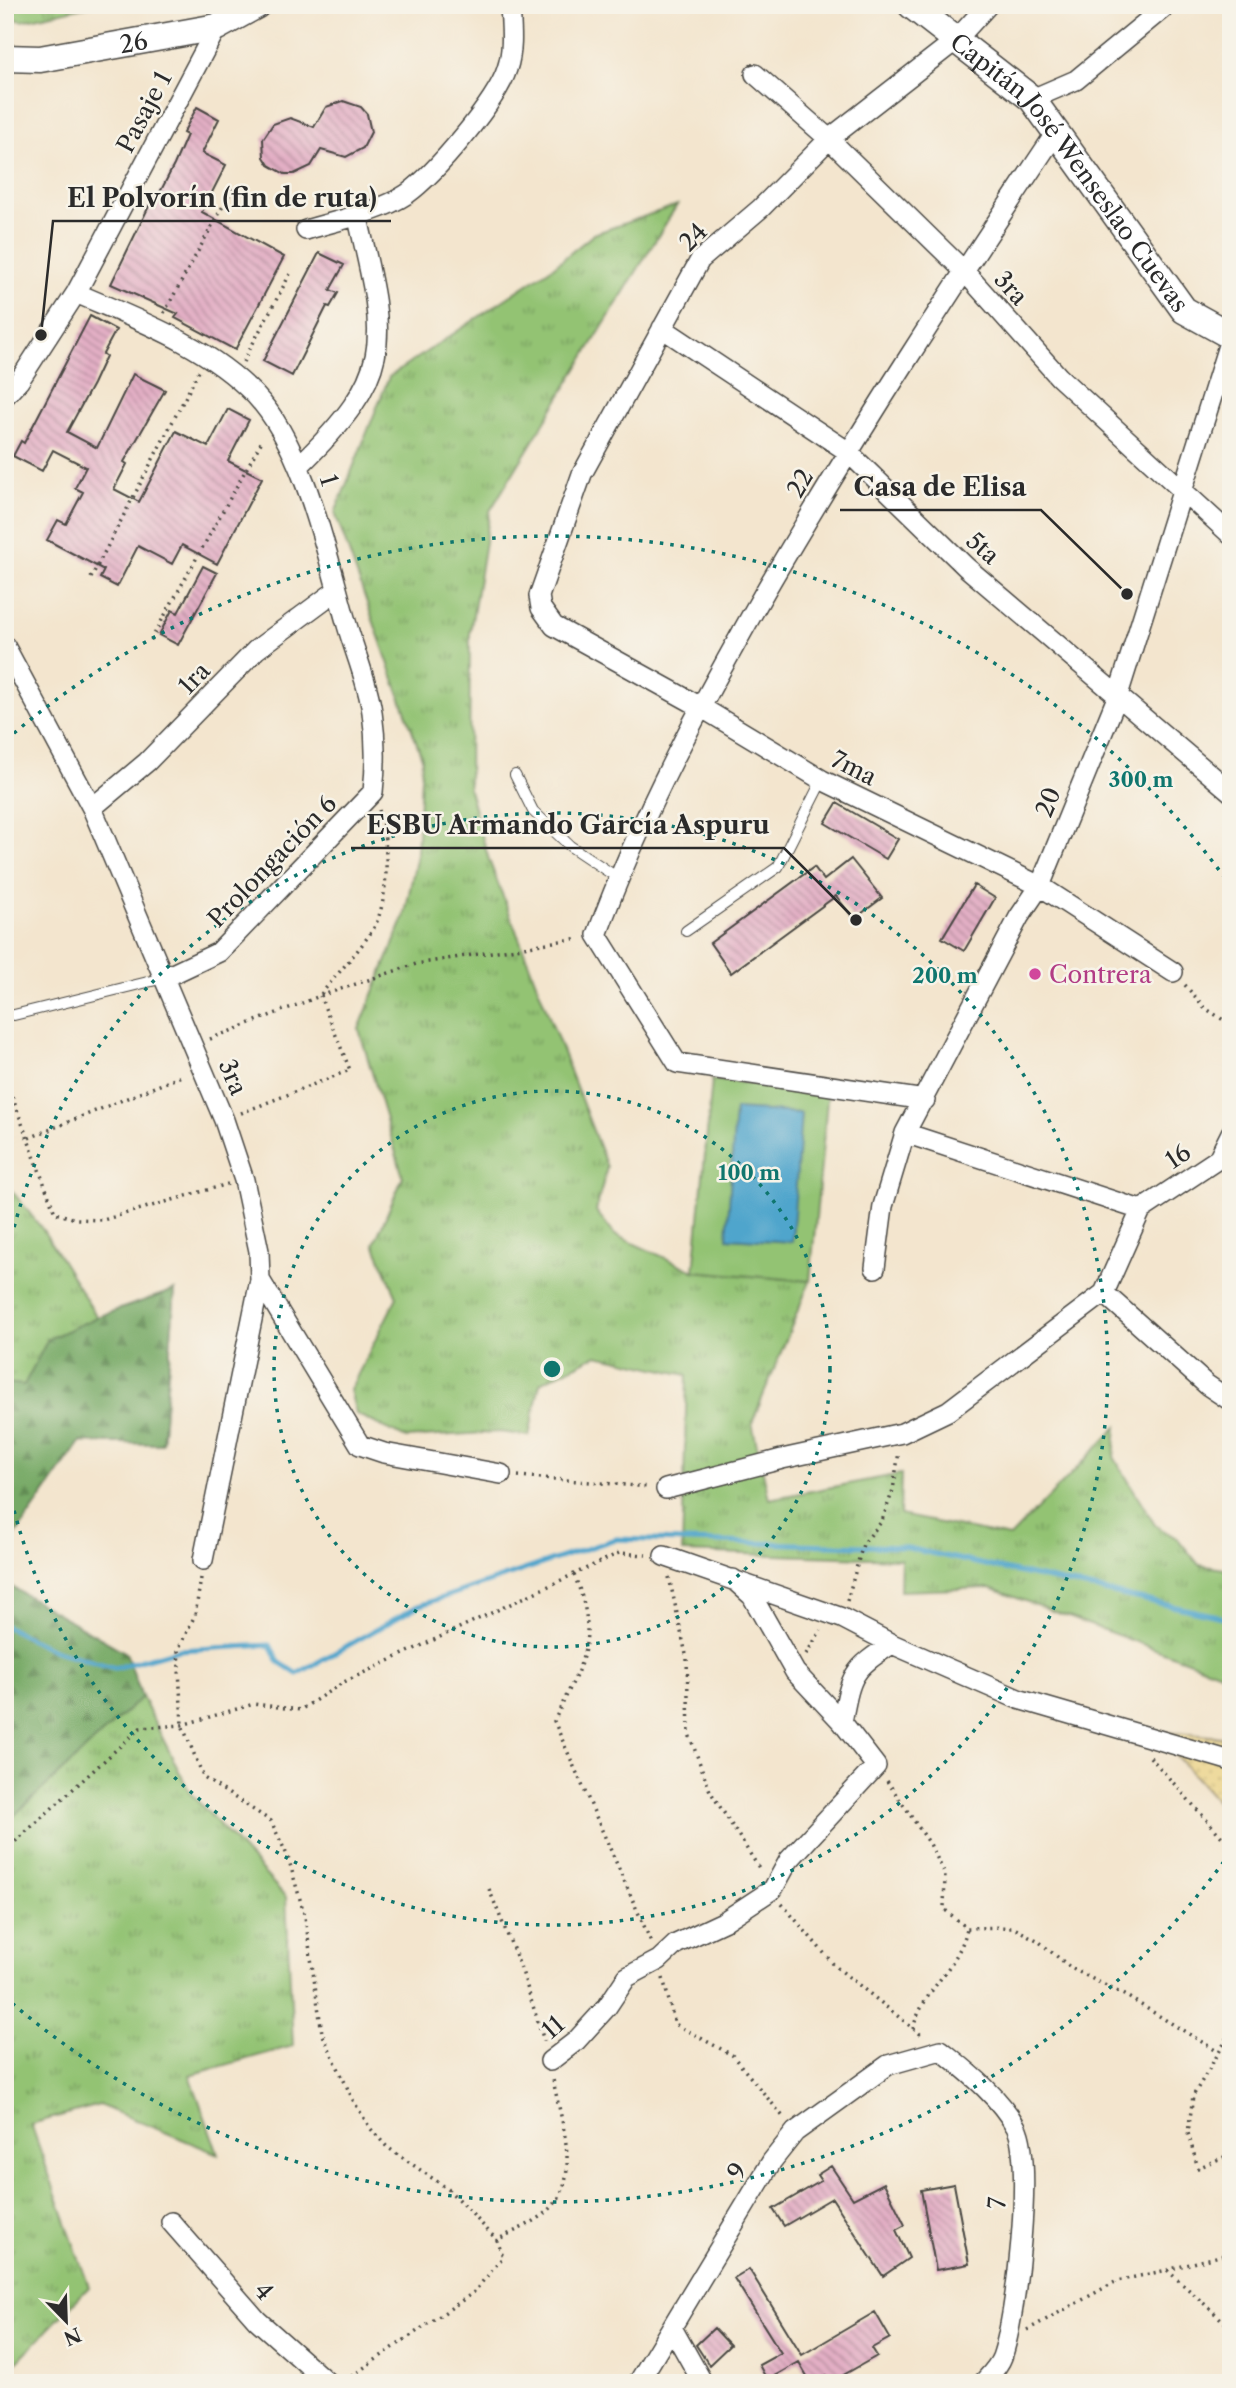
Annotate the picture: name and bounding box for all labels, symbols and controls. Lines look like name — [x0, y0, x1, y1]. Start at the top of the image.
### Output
street label: 26 — [117, 25, 150, 59]
street label: Capitán José Wenseslao Cuevas — [945, 27, 1195, 317]
street label: Pasaje 1 — [111, 66, 177, 158]
callout: El Polvorín (fin de ruta) — [53, 174, 391, 221]
text: El Polvorín (fin de ruta) — [67, 182, 377, 214]
street label: 24 — [673, 217, 713, 257]
street label: 3ra — [988, 265, 1034, 311]
callout: Casa de Elisa — [840, 463, 1041, 510]
street label: 22 — [781, 464, 819, 502]
street label: 1 — [314, 471, 344, 489]
text: Casa de Elisa — [853, 471, 1027, 503]
street label: 5ta — [961, 526, 1006, 570]
street label: 1ra — [172, 656, 216, 700]
street label: 7ma — [827, 744, 882, 792]
text: 300 m — [1109, 767, 1173, 792]
street label: 20 — [1029, 783, 1067, 821]
street label: Prolongación 6 — [202, 789, 342, 933]
callout: ESBU Armando García Aspuru — [351, 801, 784, 848]
text: ESBU Armando García Aspuru — [366, 809, 770, 841]
place label: Contrera — [1049, 960, 1152, 989]
text: 200 m — [912, 963, 978, 988]
marker: Contrera — [1027, 966, 1043, 982]
street label: 3ra — [213, 1055, 253, 1099]
street label: 16 — [1160, 1137, 1196, 1175]
text: 100 m — [718, 1160, 780, 1185]
centre of rings — [540, 1357, 564, 1381]
street label: 11 — [536, 2009, 570, 2045]
street label: 9 — [721, 2157, 753, 2185]
street label: 7 — [982, 2196, 1012, 2210]
street label: 4 — [249, 2276, 279, 2306]
north arrow — [32, 2286, 102, 2356]
text: N — [60, 2322, 85, 2350]

